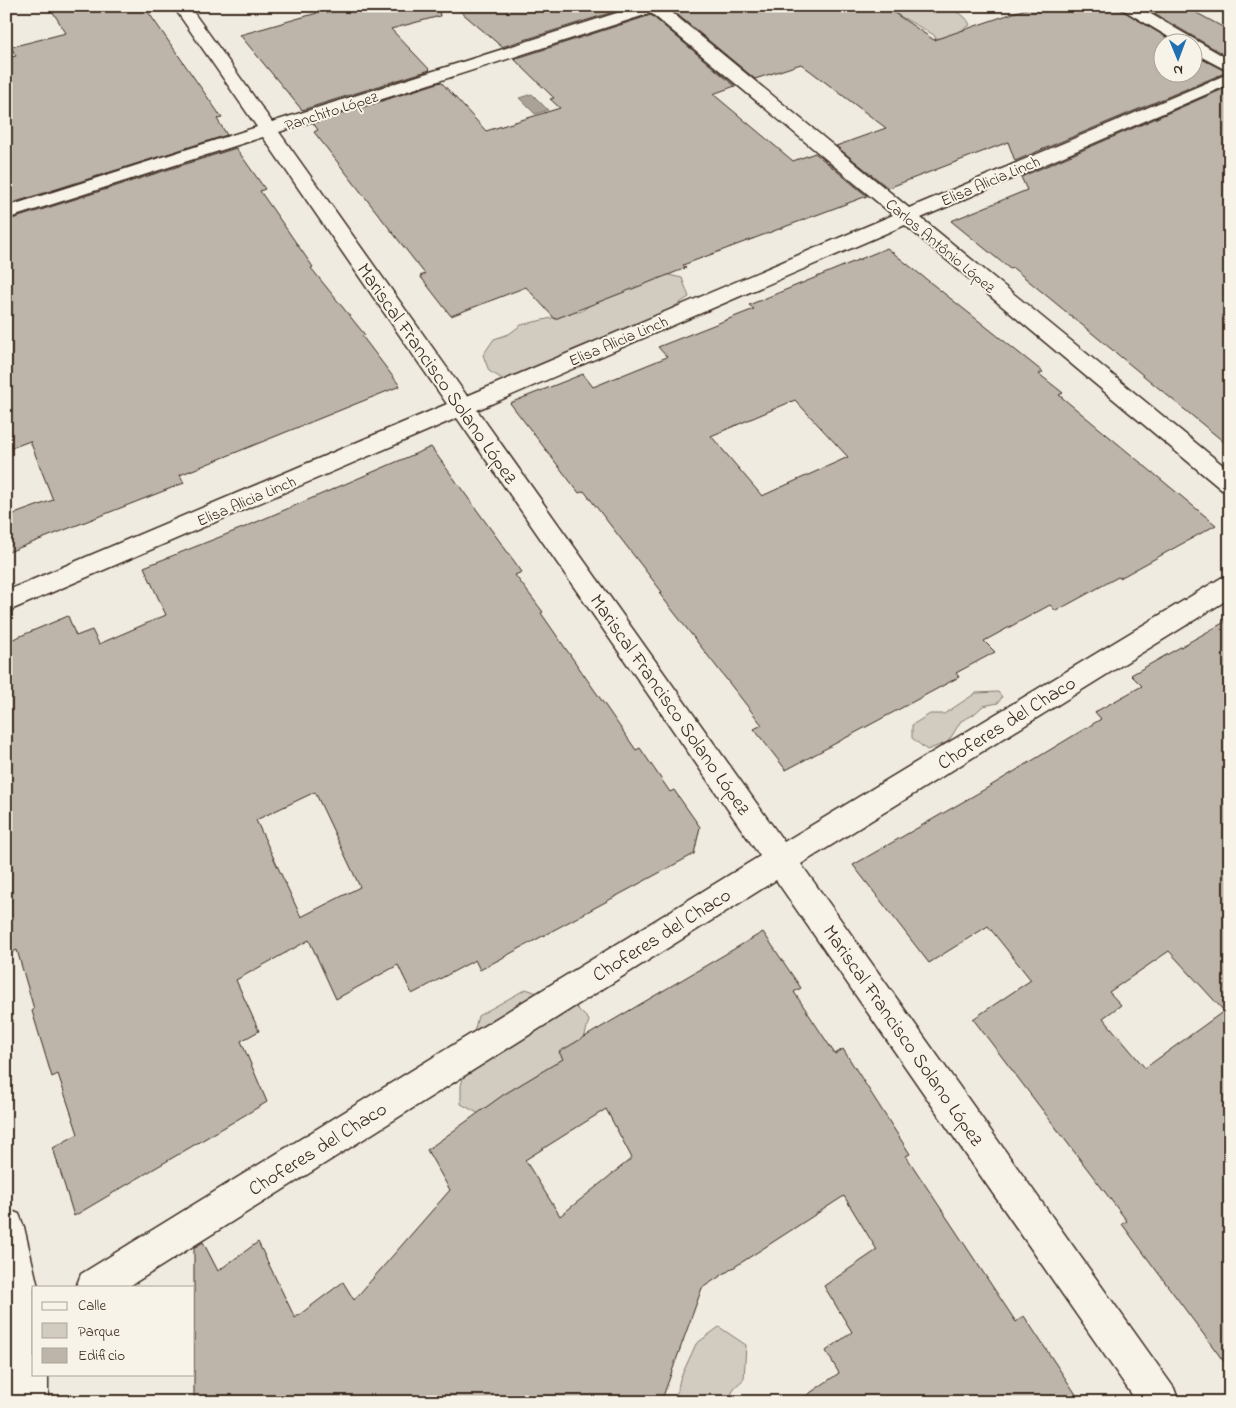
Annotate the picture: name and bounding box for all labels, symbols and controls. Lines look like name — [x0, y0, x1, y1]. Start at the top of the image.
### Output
north arrow — [1154, 32, 1204, 82]
text: N — [1173, 59, 1183, 80]
street label: Panchito López — [282, 85, 382, 138]
street label: Elisa Alicia Linch — [938, 150, 1044, 213]
street label: Carlos Antônio López — [880, 193, 1000, 300]
street label: Mariscal Francisco Solano López — [348, 258, 524, 491]
street label: Elisa Alicia Linch — [566, 310, 672, 373]
street label: Elisa Alicia Linch — [194, 470, 300, 533]
street label: Mariscal Francisco Solano López — [581, 589, 757, 822]
street label: Choferes del Chaco — [932, 670, 1082, 778]
street label: Choferes del Chaco — [587, 882, 737, 990]
street label: Mariscal Francisco Solano López — [814, 920, 990, 1153]
street label: Choferes del Chaco — [243, 1096, 393, 1204]
legend — [32, 1286, 195, 1376]
text: Calle — [78, 1295, 106, 1317]
text: Parque — [78, 1321, 120, 1343]
text: Edificio — [78, 1345, 125, 1367]

